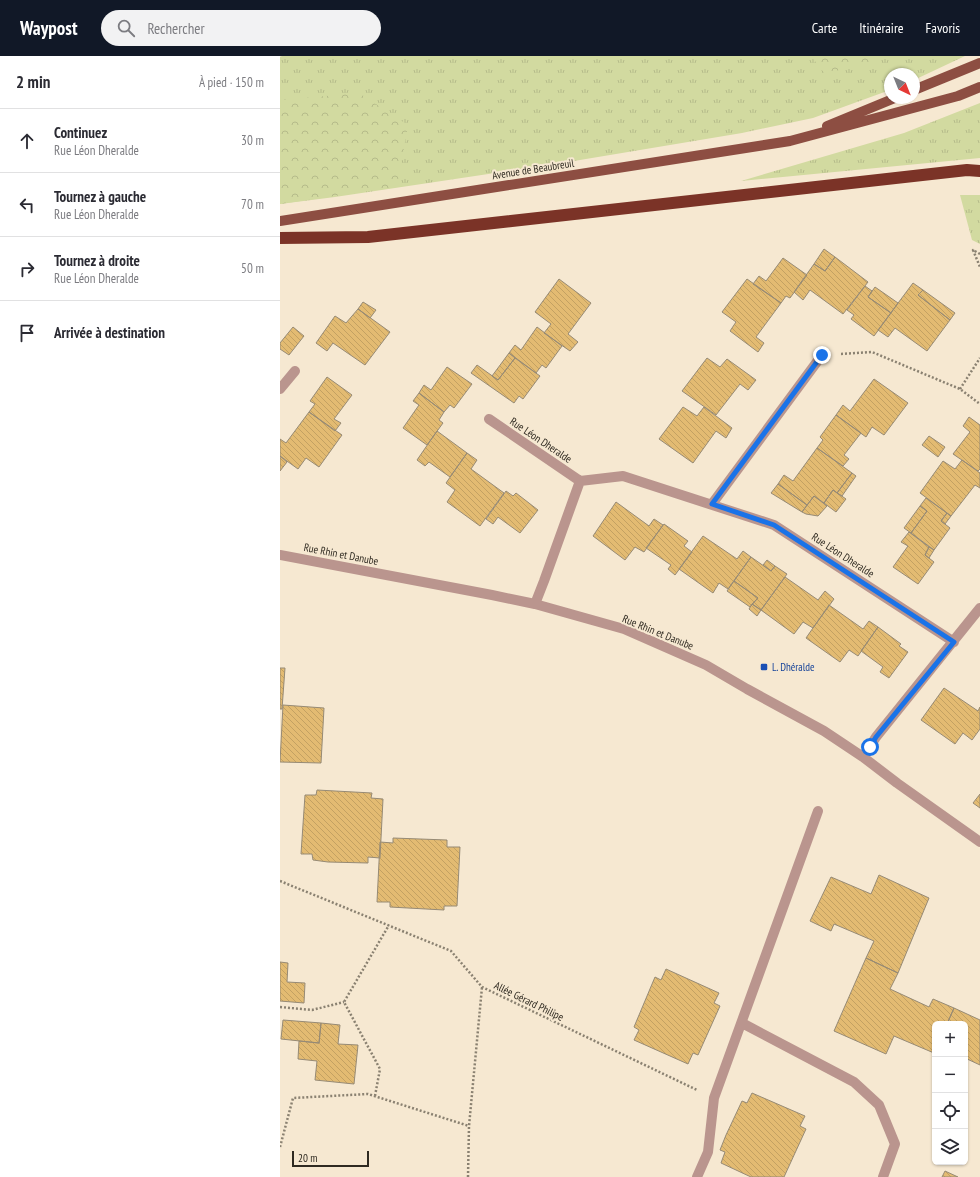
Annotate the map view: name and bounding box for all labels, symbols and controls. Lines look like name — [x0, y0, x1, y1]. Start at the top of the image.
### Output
search box — [101, 10, 381, 46]
text: Waypost — [20, 16, 77, 40]
icon: search — [115, 17, 137, 39]
text: Rechercher — [147, 19, 205, 38]
text: Carte — [812, 19, 837, 37]
text: Itinéraire — [859, 19, 904, 37]
text: Favoris — [926, 19, 960, 37]
north arrow — [884, 68, 920, 104]
text: 2 min — [16, 71, 50, 93]
text: À pied · 150 m — [199, 74, 264, 91]
text: Continuez — [54, 123, 107, 142]
icon: ahead — [16, 130, 38, 152]
text: 30 m — [241, 132, 264, 149]
text: Rue Léon Dheralde — [54, 142, 139, 159]
street label: Avenue de Beaubreuil — [491, 156, 575, 182]
text: Tournez à gauche — [54, 187, 146, 206]
icon: left — [16, 194, 38, 216]
text: 70 m — [241, 196, 264, 213]
text: Rue Léon Dheralde — [54, 206, 139, 223]
text: Tournez à droite — [54, 251, 140, 270]
icon: right — [16, 258, 38, 280]
text: 50 m — [241, 260, 264, 277]
text: Rue Léon Dheralde — [54, 270, 139, 287]
icon: arrive — [16, 322, 38, 344]
text: Arrivée à destination — [54, 323, 165, 342]
route end — [813, 346, 831, 364]
street label: Rue Léon Dheralde — [507, 414, 575, 466]
street label: Rue Léon Dheralde — [809, 530, 877, 581]
street label: Rue Rhin et Danube — [303, 540, 380, 568]
street label: Rue Rhin et Danube — [620, 611, 696, 653]
place label: L. Dhéralde — [772, 660, 815, 674]
marker: L. Dhéralde — [759, 662, 769, 672]
route start — [861, 738, 879, 756]
street label: Allée Gérard Philipe — [492, 978, 566, 1024]
map controls — [932, 1021, 968, 1165]
button: + — [932, 1021, 968, 1057]
button: − — [932, 1057, 968, 1093]
button: locate — [932, 1093, 968, 1129]
button: layers — [932, 1129, 968, 1165]
scale bar — [292, 1149, 369, 1168]
text: 20 m — [298, 1151, 317, 1165]

